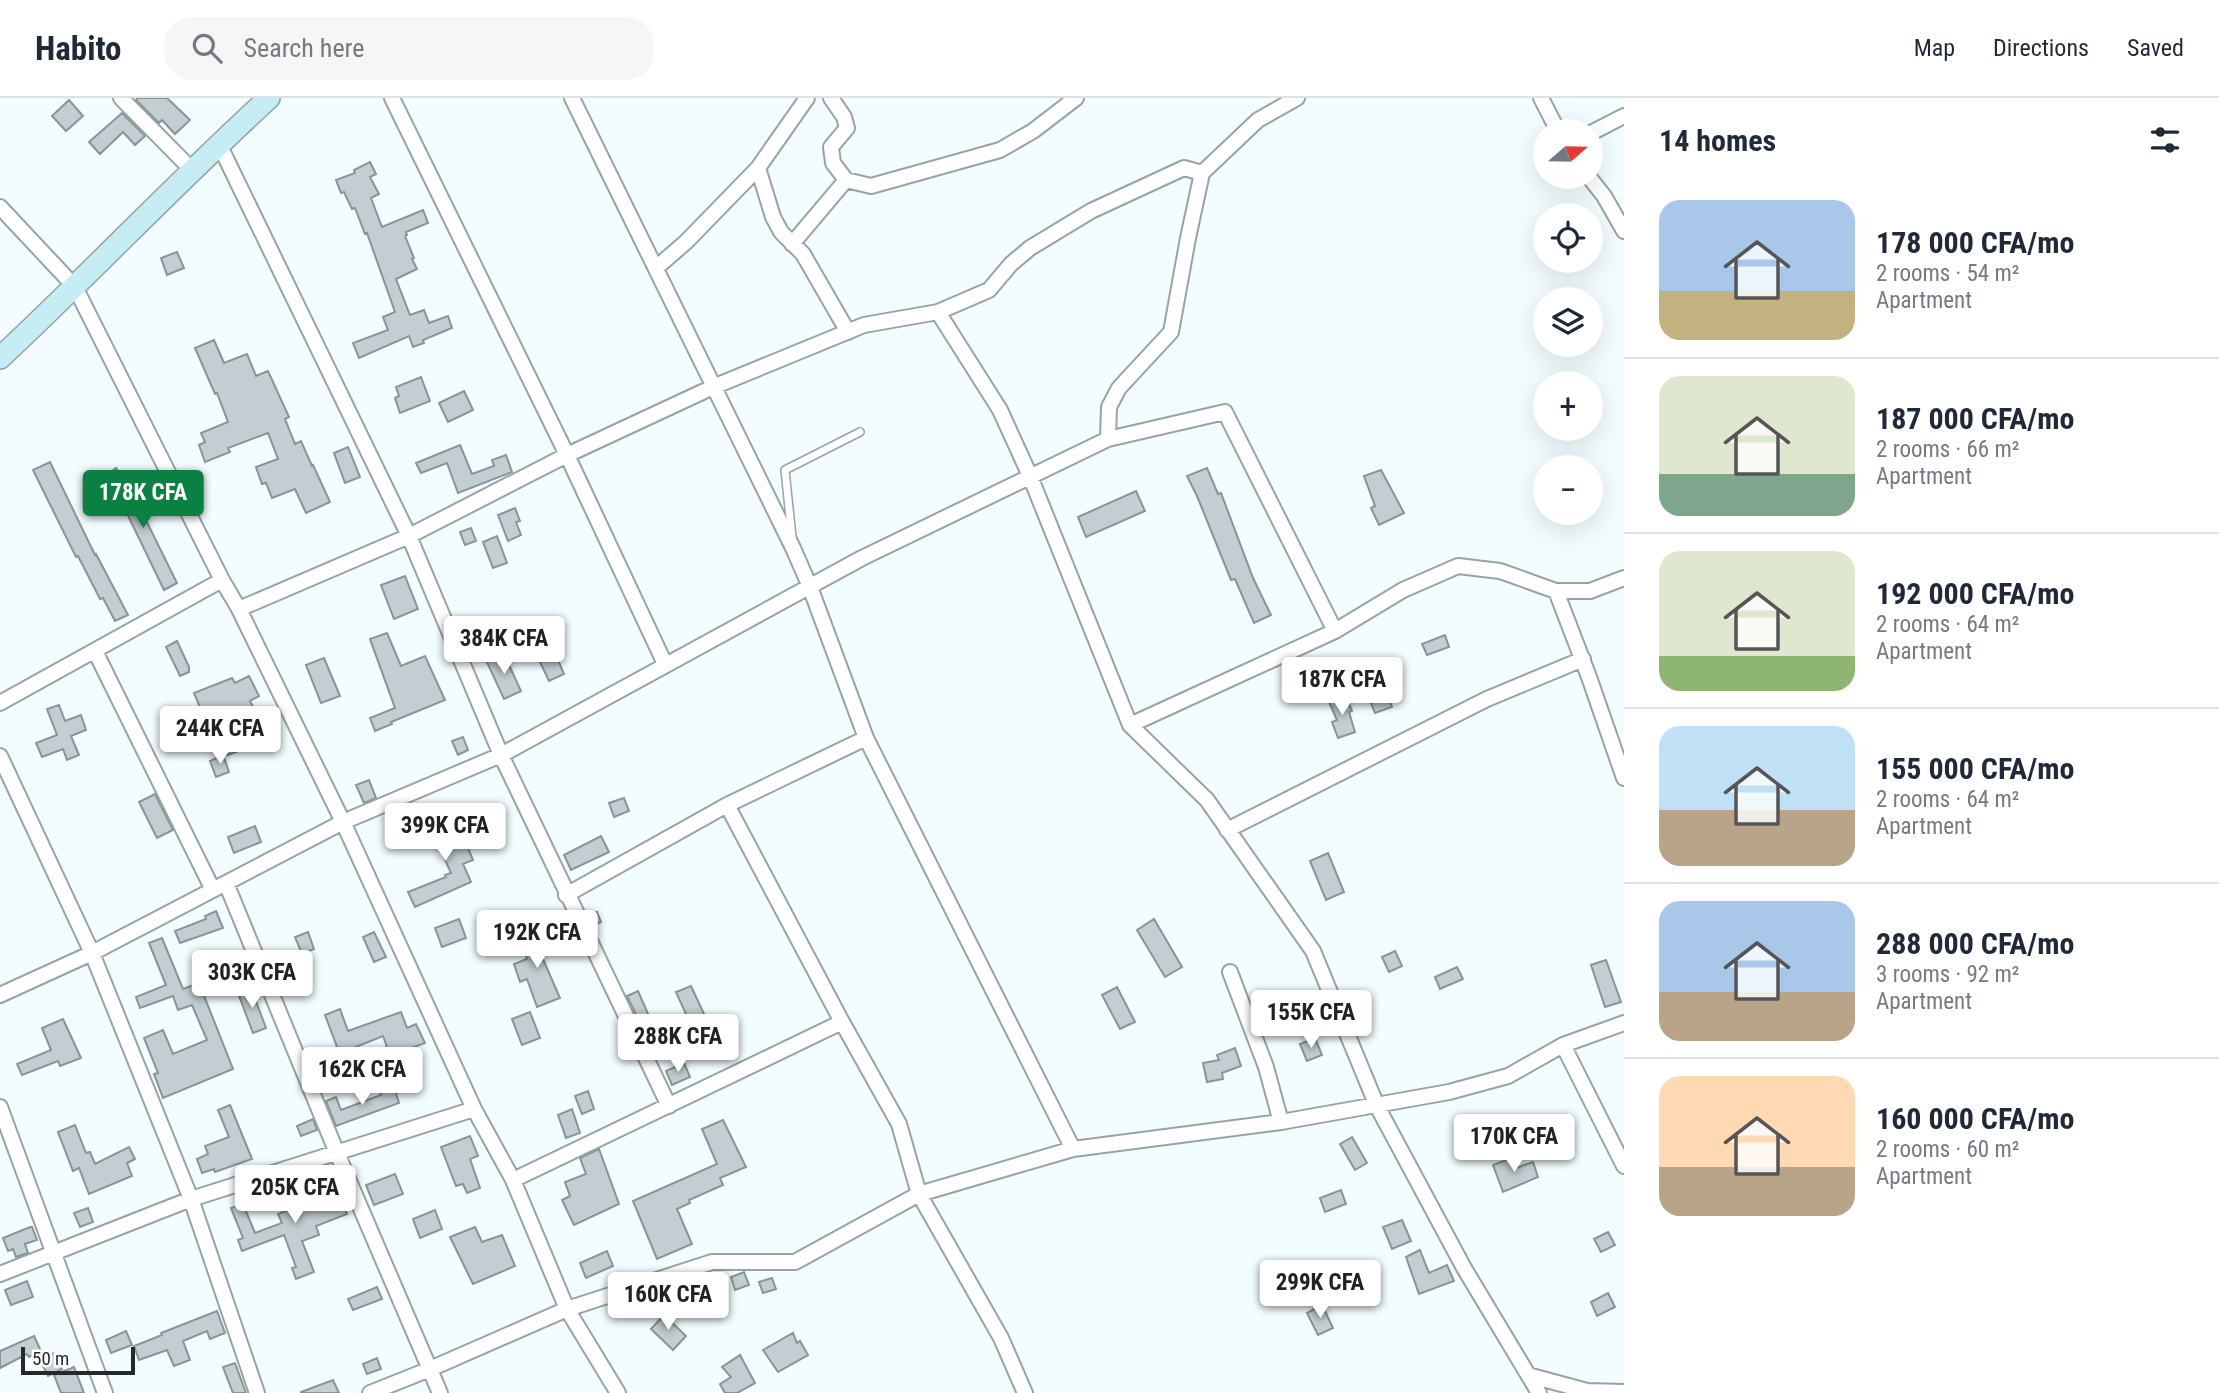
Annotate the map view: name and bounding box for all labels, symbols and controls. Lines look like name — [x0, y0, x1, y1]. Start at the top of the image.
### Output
search box — [164, 17, 654, 80]
text: Habito — [35, 29, 122, 68]
icon: search — [188, 29, 226, 67]
text: Search here — [244, 33, 364, 63]
text: Map — [1914, 34, 1955, 62]
text: Directions — [1993, 34, 2089, 62]
text: Saved — [2127, 34, 2184, 62]
north arrow — [1533, 119, 1603, 189]
map controls — [1533, 119, 1603, 525]
icon: filters — [2146, 121, 2184, 159]
text: 14 homes — [1659, 123, 1776, 158]
button: locate — [1533, 203, 1603, 273]
text: 178 000 CFA/mo — [1876, 225, 2074, 260]
icon: home — [1715, 228, 1799, 312]
text: 2 rooms · 54 m² — [1876, 260, 2019, 287]
button: layers — [1533, 287, 1603, 357]
text: Apartment — [1876, 287, 1972, 314]
button: + — [1533, 371, 1603, 441]
text: 187 000 CFA/mo — [1876, 401, 2074, 436]
icon: home — [1715, 404, 1799, 488]
text: 2 rooms · 66 m² — [1876, 436, 2019, 463]
button: − — [1533, 455, 1603, 525]
text: Apartment — [1876, 463, 1972, 490]
pin: 178K CFA — [71, 470, 215, 530]
text: 178K CFA — [99, 479, 187, 506]
text: 192 000 CFA/mo — [1876, 576, 2074, 611]
icon: home — [1715, 579, 1799, 663]
text: 2 rooms · 64 m² — [1876, 611, 2019, 638]
pin: 384K CFA — [432, 616, 576, 676]
text: 384K CFA — [460, 625, 548, 652]
text: Apartment — [1876, 638, 1972, 665]
pin: 187K CFA — [1270, 658, 1414, 717]
text: 187K CFA — [1298, 666, 1386, 693]
pin: 244K CFA — [148, 706, 292, 766]
text: 244K CFA — [176, 715, 264, 742]
text: 155 000 CFA/mo — [1876, 751, 2074, 786]
icon: home — [1715, 754, 1799, 838]
text: 2 rooms · 64 m² — [1876, 786, 2019, 813]
pin: 399K CFA — [373, 804, 517, 863]
text: 399K CFA — [401, 812, 489, 839]
text: Apartment — [1876, 813, 1972, 840]
pin: 192K CFA — [465, 910, 609, 970]
text: 192K CFA — [493, 919, 581, 946]
text: 288 000 CFA/mo — [1876, 926, 2074, 961]
icon: home — [1715, 929, 1799, 1013]
pin: 303K CFA — [180, 950, 324, 1010]
text: 303K CFA — [208, 959, 296, 986]
text: 3 rooms · 92 m² — [1876, 961, 2019, 988]
text: Apartment — [1876, 988, 1972, 1015]
pin: 155K CFA — [1239, 990, 1383, 1050]
text: 155K CFA — [1267, 999, 1355, 1026]
pin: 288K CFA — [606, 1014, 750, 1074]
text: 288K CFA — [634, 1023, 722, 1050]
pin: 162K CFA — [290, 1048, 434, 1107]
text: 162K CFA — [318, 1056, 406, 1083]
text: 160 000 CFA/mo — [1876, 1101, 2074, 1136]
icon: home — [1715, 1104, 1799, 1188]
pin: 170K CFA — [1442, 1114, 1586, 1174]
text: 170K CFA — [1470, 1123, 1558, 1150]
text: 2 rooms · 60 m² — [1876, 1136, 2019, 1163]
text: Apartment — [1876, 1163, 1972, 1190]
pin: 205K CFA — [223, 1166, 367, 1225]
text: 205K CFA — [251, 1174, 339, 1201]
pin: 299K CFA — [1248, 1260, 1392, 1320]
text: 299K CFA — [1276, 1269, 1364, 1296]
pin: 160K CFA — [596, 1272, 740, 1332]
text: 160K CFA — [624, 1281, 712, 1308]
scale bar — [21, 1344, 135, 1376]
text: 50 m — [32, 1347, 69, 1370]

